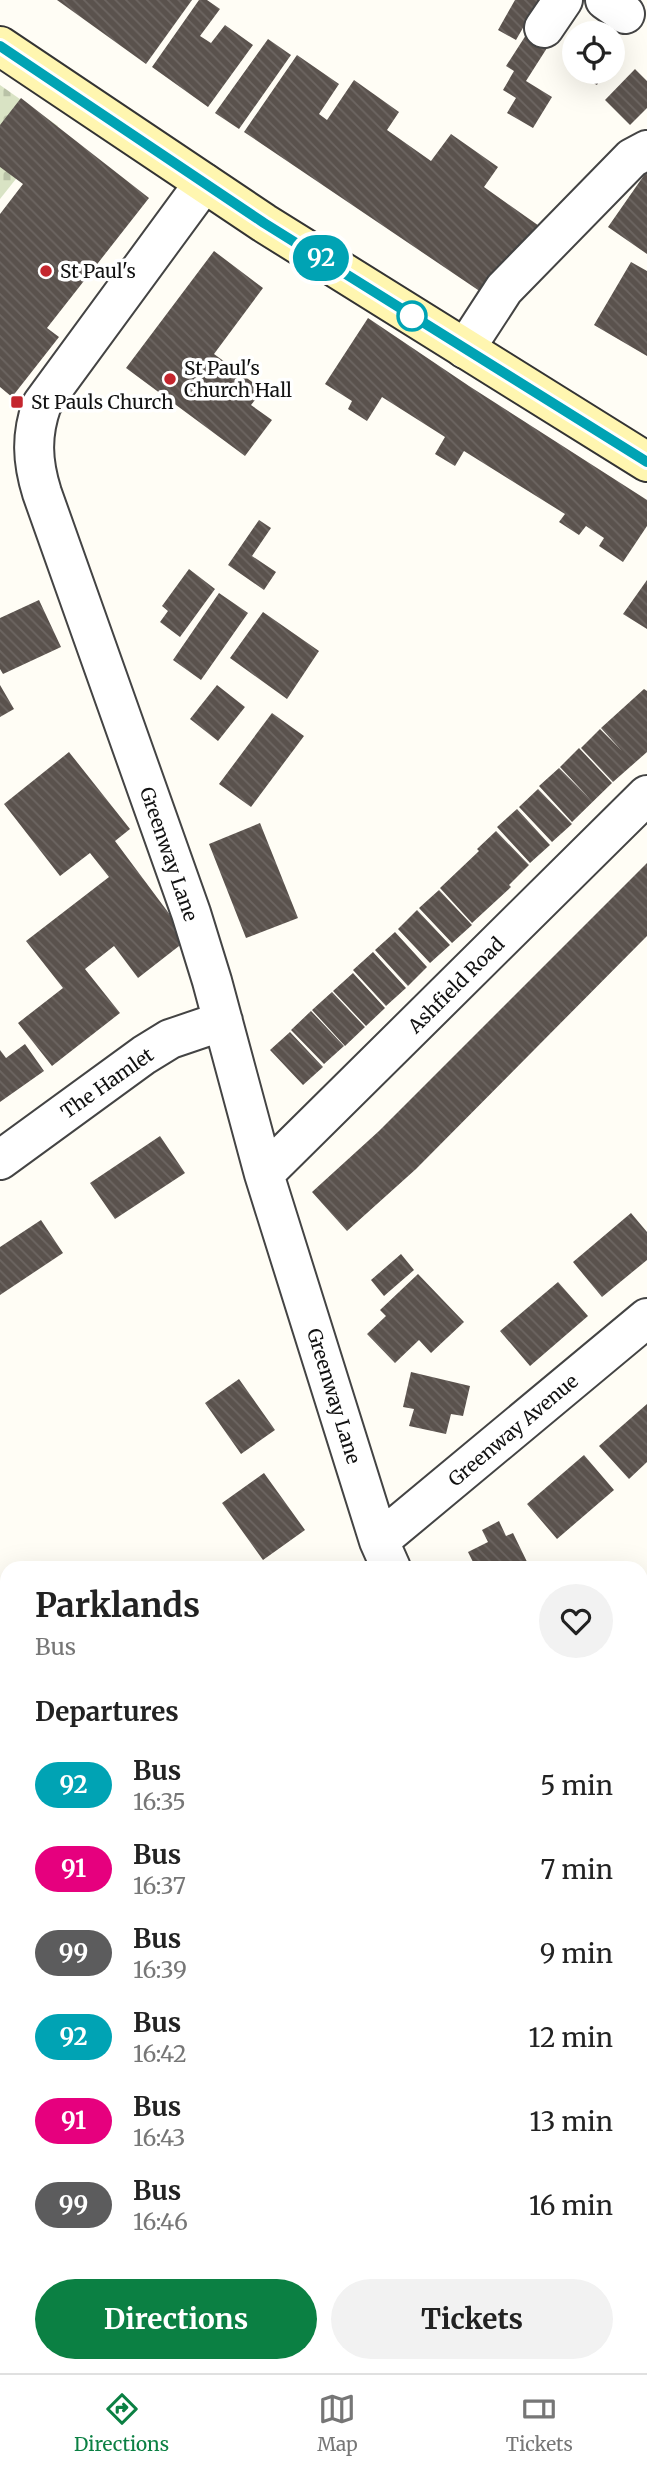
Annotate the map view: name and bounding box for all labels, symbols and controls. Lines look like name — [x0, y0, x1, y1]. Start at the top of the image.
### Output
map controls — [562, 21, 625, 84]
button: locate — [562, 21, 625, 84]
line badge: 92 — [290, 235, 352, 281]
text: 92 — [307, 242, 335, 273]
place label: St Paul's — [60, 259, 136, 283]
marker: St Paul's — [38, 263, 54, 279]
unlabelled marker — [397, 301, 427, 331]
place label: St Paul's Church Hall — [184, 356, 292, 402]
marker: St Paul's Church Hall — [162, 371, 178, 387]
place label: St Pauls Church — [31, 390, 174, 414]
marker: St Pauls Church — [9, 394, 25, 410]
street label: Greenway Lane — [135, 784, 203, 924]
street label: Ashfield Road — [402, 932, 509, 1039]
street label: The Hamlet — [56, 1042, 158, 1124]
street label: Greenway Lane — [302, 1325, 366, 1467]
street label: Greenway Avenue — [443, 1369, 583, 1491]
button: heart — [539, 1584, 613, 1658]
text: Parklands — [35, 1585, 200, 1626]
text: Bus — [35, 1632, 76, 1661]
text: Departures — [35, 1695, 179, 1728]
text: Bus — [133, 1754, 181, 1787]
text: 92 — [59, 1769, 88, 1800]
text: 5 min — [540, 1769, 613, 1802]
text: 16:35 — [133, 1787, 186, 1816]
text: Bus — [133, 1838, 181, 1871]
text: 91 — [61, 1853, 86, 1884]
text: 7 min — [541, 1853, 613, 1886]
text: 16:37 — [133, 1871, 186, 1900]
text: Bus — [133, 1922, 181, 1955]
text: 99 — [59, 1937, 88, 1968]
text: 9 min — [540, 1937, 613, 1970]
text: 16:39 — [133, 1955, 187, 1984]
text: Bus — [133, 2006, 181, 2039]
text: 92 — [59, 2021, 88, 2052]
text: 12 min — [529, 2021, 613, 2054]
text: 16:42 — [133, 2039, 187, 2068]
text: Bus — [133, 2090, 181, 2123]
text: 91 — [61, 2105, 86, 2136]
text: 13 min — [529, 2105, 613, 2138]
text: 16:43 — [133, 2123, 185, 2152]
text: Bus — [133, 2174, 181, 2207]
text: 99 — [59, 2189, 88, 2220]
text: 16 min — [529, 2189, 613, 2222]
text: 16:46 — [133, 2207, 188, 2236]
button: Directions — [35, 2279, 317, 2359]
button: Tickets — [331, 2279, 613, 2359]
tab: Directions — [74, 2390, 169, 2456]
tab: Map — [317, 2390, 358, 2456]
tab: Tickets — [506, 2390, 573, 2456]

